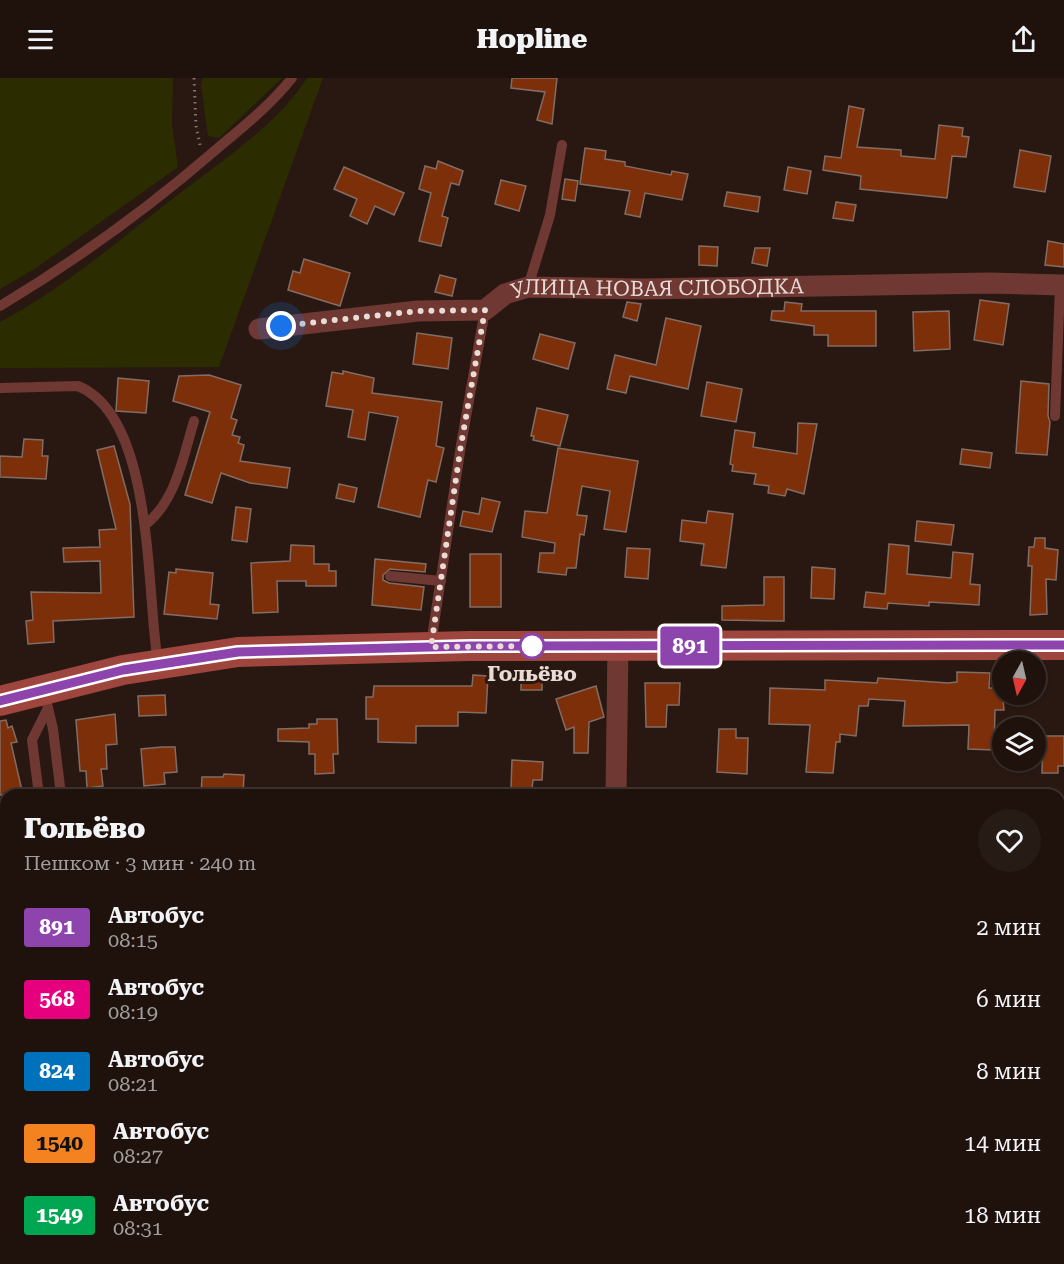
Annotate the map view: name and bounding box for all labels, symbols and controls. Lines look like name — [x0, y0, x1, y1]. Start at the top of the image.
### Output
icon: menu — [24, 23, 57, 56]
text: Hopline — [477, 23, 587, 55]
icon: share — [1007, 23, 1040, 56]
street label: УЛИЦА НОВАЯ СЛОБОДКА — [508, 274, 804, 304]
your location — [266, 311, 296, 341]
line badge: 891 — [656, 626, 724, 666]
marker: Гольёво — [519, 633, 545, 659]
text: 891 — [672, 634, 708, 658]
north arrow — [992, 651, 1046, 705]
map controls — [992, 651, 1046, 771]
place label: Гольёво — [487, 662, 577, 686]
button: layers — [992, 717, 1046, 771]
button: heart — [978, 809, 1041, 872]
text: Гольёво — [24, 812, 145, 845]
text: Пешком · 3 мин · 240 m — [24, 851, 256, 875]
text: Автобус — [108, 903, 204, 928]
text: 891 — [39, 915, 75, 939]
text: 2 мин — [976, 915, 1041, 940]
text: 08:15 — [108, 928, 158, 952]
text: Автобус — [108, 975, 204, 1000]
text: 568 — [39, 987, 75, 1011]
text: 6 мин — [976, 987, 1041, 1012]
text: 08:19 — [108, 1000, 158, 1024]
text: Автобус — [108, 1047, 204, 1072]
text: 824 — [39, 1059, 75, 1083]
text: 8 мин — [976, 1059, 1041, 1084]
text: 08:21 — [108, 1072, 158, 1096]
text: Автобус — [113, 1119, 209, 1144]
text: 1540 — [36, 1131, 83, 1155]
text: 14 мин — [964, 1131, 1041, 1156]
text: 08:27 — [113, 1144, 163, 1168]
text: Автобус — [113, 1191, 209, 1216]
text: 1549 — [36, 1203, 83, 1227]
text: 18 мин — [964, 1203, 1041, 1228]
text: 08:31 — [113, 1216, 163, 1240]

